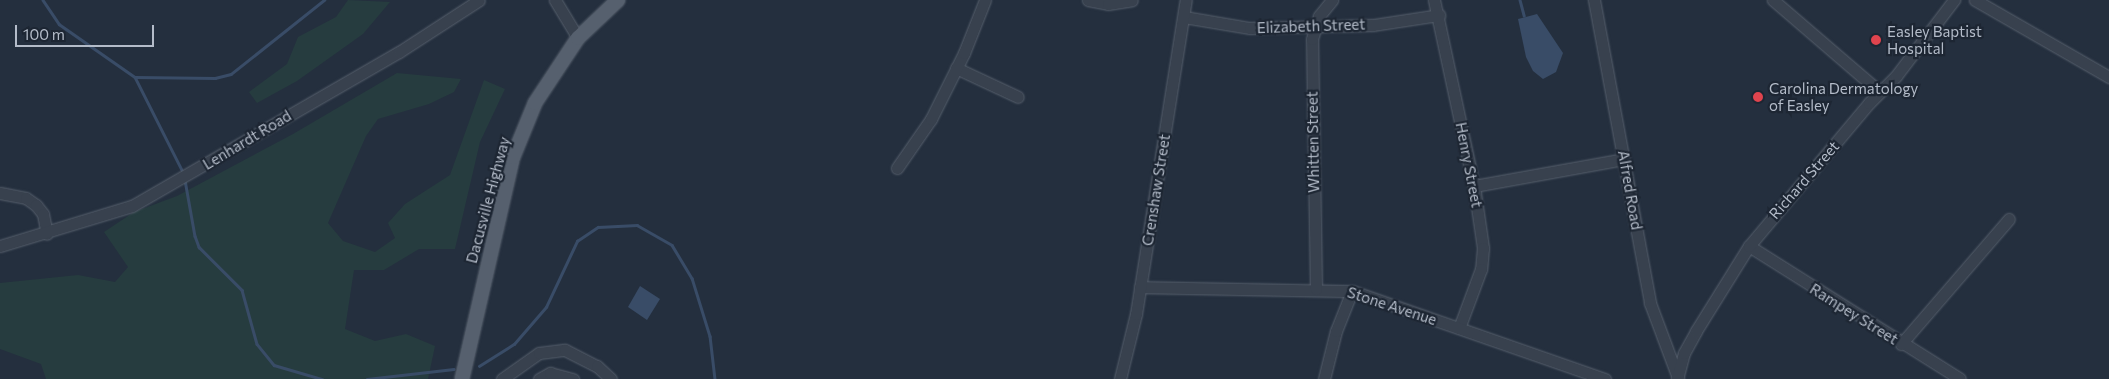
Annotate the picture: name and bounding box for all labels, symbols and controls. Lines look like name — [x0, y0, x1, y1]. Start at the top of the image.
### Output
scale bar — [18, 15, 156, 47]
street label: Elizabeth Street — [1256, 15, 1366, 37]
place label: Easley Baptist Hospital — [1887, 22, 1982, 57]
text: 100 m — [23, 25, 65, 43]
marker: Easley Baptist Hospital — [1869, 33, 1883, 47]
place label: Carolina Dermatology of Easley — [1769, 79, 1918, 114]
marker: Carolina Dermatology of Easley — [1751, 90, 1765, 104]
street label: Whitten Street — [1303, 91, 1323, 193]
street label: Lenhardt Road — [200, 107, 294, 173]
street label: Henry Street — [1452, 121, 1486, 209]
street label: Crenshaw Street — [1138, 133, 1174, 247]
street label: Dacusville Highway — [462, 135, 514, 265]
street label: Richard Street — [1765, 137, 1843, 223]
street label: Alfred Road — [1614, 149, 1646, 231]
street label: Rampey Street — [1807, 280, 1901, 348]
street label: Stone Avenue — [1345, 283, 1439, 329]

